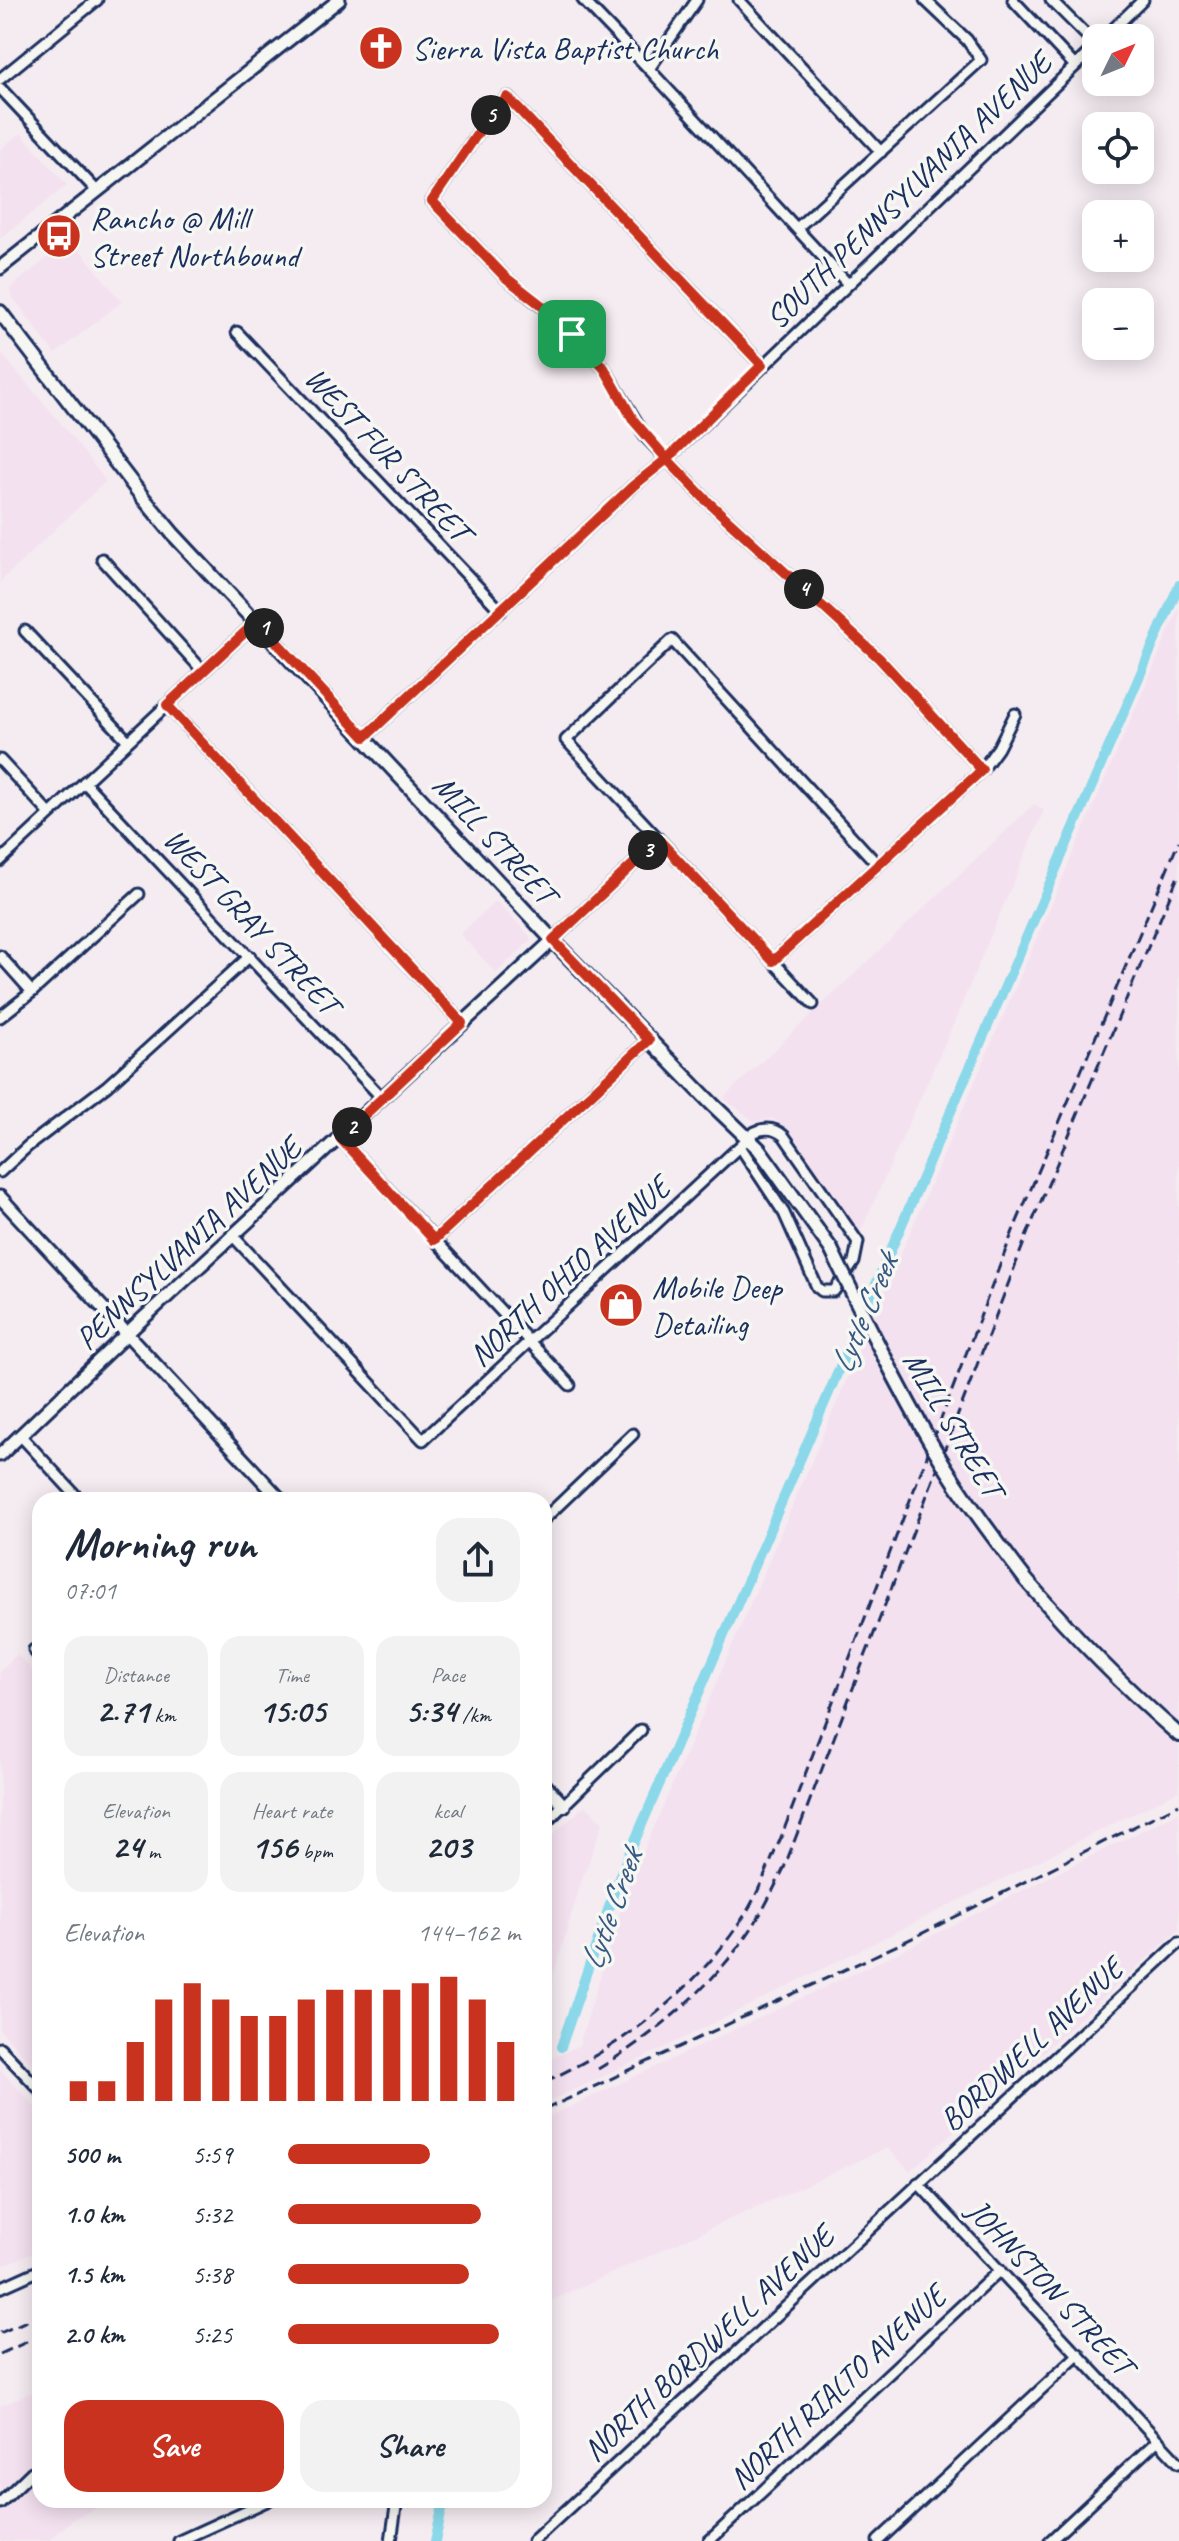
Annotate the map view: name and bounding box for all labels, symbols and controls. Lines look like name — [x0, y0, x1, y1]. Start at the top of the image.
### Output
church icon: Sierra Vista Baptist Church — [357, 24, 405, 72]
north arrow — [1082, 24, 1154, 96]
map controls — [1082, 24, 1154, 360]
place label: Sierra Vista Baptist Church — [412, 28, 719, 69]
street label: SOUTH PENNSYLVANIA AVENUE — [757, 40, 1063, 338]
pin: 5 — [471, 95, 511, 135]
text: 5 — [486, 101, 496, 129]
button: locate — [1082, 112, 1154, 184]
place label: Rancho @ Mill Street Northbound — [90, 198, 303, 276]
button: + — [1082, 200, 1154, 272]
bus stop icon: Rancho @ Mill Street Northbound — [35, 212, 83, 260]
button: − — [1082, 288, 1154, 360]
pin — [538, 300, 606, 368]
icon: arrive — [550, 312, 594, 356]
street label: WEST FUR STREET — [296, 358, 485, 557]
pin: 4 — [784, 569, 824, 609]
text: 4 — [799, 575, 809, 603]
pin: 1 — [244, 608, 284, 648]
text: 1 — [259, 614, 269, 642]
street label: MILL STREET — [424, 766, 570, 918]
street label: WEST GRAY STREET — [155, 819, 353, 1028]
pin: 3 — [628, 830, 668, 870]
text: 3 — [643, 836, 653, 864]
pin: 2 — [332, 1107, 372, 1147]
text: 2 — [347, 1113, 357, 1141]
street label: PENNSYLVANIA AVENUE — [67, 1125, 313, 1359]
street label: NORTH OHIO AVENUE — [460, 1164, 682, 1375]
water label: Lytle Creek — [819, 1242, 910, 1379]
place label: Mobile Deep Detailing — [652, 1267, 783, 1345]
shop icon: Mobile Deep Detailing — [597, 1281, 645, 1329]
street label: MILL STREET — [894, 1344, 1017, 1510]
text: Morning run — [64, 1516, 256, 1571]
button: share — [436, 1518, 520, 1602]
text: 07:01 — [64, 1574, 116, 1607]
text: Distance — [103, 1661, 169, 1689]
text: Time — [275, 1661, 309, 1689]
text: Pace — [431, 1661, 465, 1689]
text: 2.71 — [96, 1689, 149, 1732]
text: 15:05 — [259, 1689, 325, 1732]
text: 5:34 — [405, 1689, 457, 1732]
text: km — [149, 1701, 176, 1729]
text: /km — [457, 1701, 491, 1729]
text: Elevation — [102, 1797, 170, 1825]
text: Heart rate — [252, 1797, 332, 1825]
text: kcal — [433, 1797, 463, 1825]
text: 24 — [112, 1825, 142, 1868]
text: 156 — [251, 1825, 297, 1868]
text: 203 — [425, 1825, 471, 1868]
text: m — [142, 1837, 160, 1865]
text: bpm — [297, 1837, 333, 1865]
water label: Lytle Creek — [569, 1838, 654, 1975]
text: Elevation — [64, 1916, 144, 1949]
text: 144–162 m — [417, 1916, 520, 1949]
street label: BORDWELL AVENUE — [931, 1946, 1135, 2140]
text: 500 m — [64, 2138, 120, 2171]
text: 5:59 — [192, 2138, 232, 2171]
street label: JOHNSTON STREET — [957, 2189, 1147, 2389]
text: 1.0 km — [64, 2198, 124, 2231]
text: 5:32 — [192, 2198, 232, 2231]
street label: NORTH BORDWELL AVENUE — [574, 2214, 845, 2470]
text: 1.5 km — [64, 2258, 124, 2291]
text: 5:38 — [192, 2258, 232, 2291]
street label: NORTH RIALTO AVENUE — [720, 2273, 958, 2499]
text: 2.0 km — [64, 2318, 124, 2351]
text: 5:25 — [192, 2318, 232, 2351]
button: Save — [64, 2400, 284, 2492]
button: Share — [300, 2400, 520, 2492]

